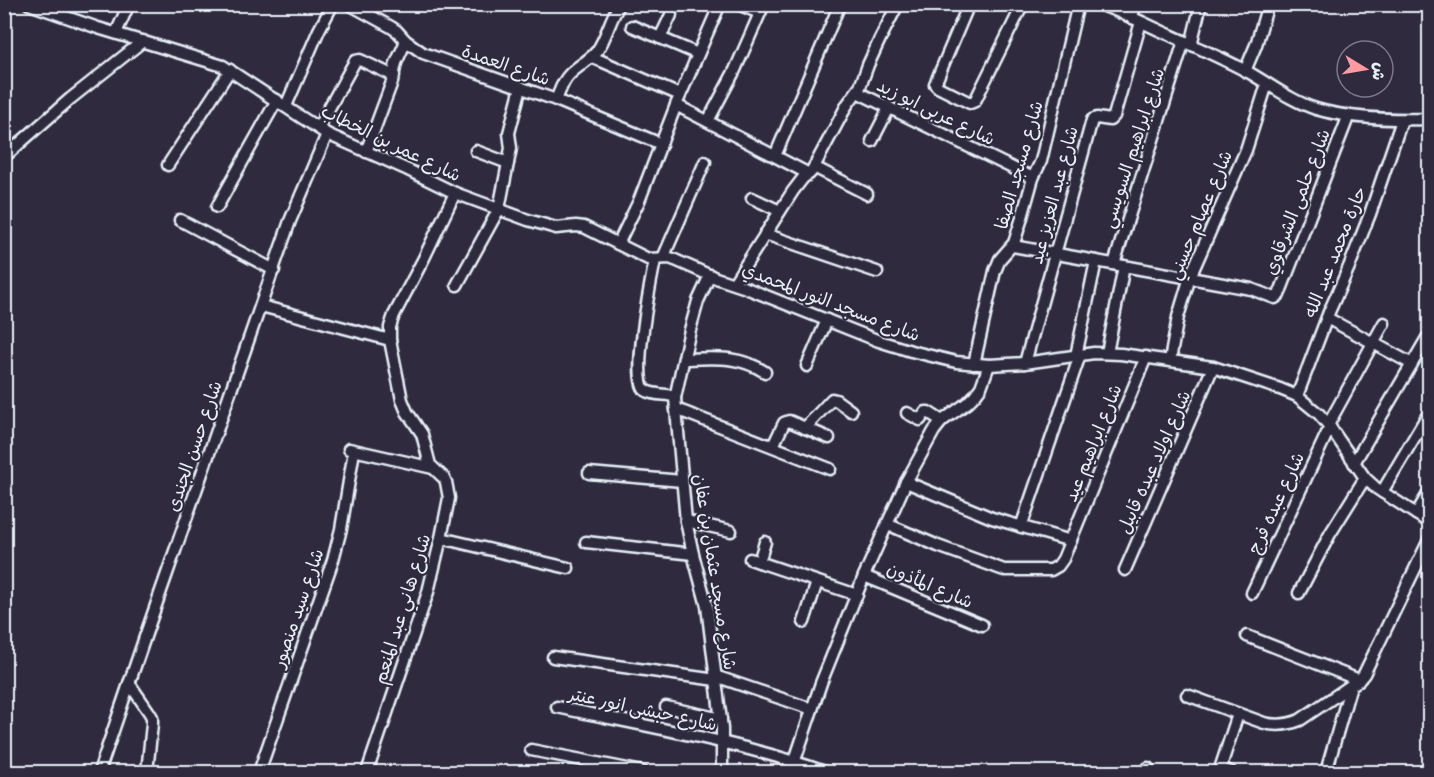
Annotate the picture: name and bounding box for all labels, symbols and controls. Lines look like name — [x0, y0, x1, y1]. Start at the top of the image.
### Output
street label: شارع العمدة — [457, 35, 555, 95]
north arrow — [1335, 39, 1395, 99]
text: ش — [1363, 60, 1395, 83]
street label: شارع ابراهيم السويسي — [1092, 64, 1174, 232]
street label: شارع عربى ابو زيد — [871, 69, 1001, 155]
street label: شارع عمر بن الخطاب — [315, 95, 467, 191]
street label: شارع مسجد الصفا — [985, 97, 1053, 233]
street label: شارع عبد العزيز عيد — [1020, 122, 1088, 268]
street label: شارع حلمى الشرقاوي — [1254, 124, 1340, 280]
street label: شارع عصام حسني — [1158, 145, 1242, 285]
street label: حارة محمد عبد الله — [1294, 181, 1376, 323]
street label: شارع مسجد النور المحمدي — [737, 253, 925, 351]
street label: شارع حسن الجندى — [157, 376, 231, 516]
street label: شارع ابراهيم عيد — [1055, 379, 1131, 507]
street label: شارع اولاد عبده قابيل — [1108, 385, 1200, 539]
street label: شارع عبده فرج — [1238, 447, 1314, 559]
street label: شارع مسجد عثمان بن عفان — [684, 472, 746, 672]
street label: شارع هاني عبد المنعم — [364, 530, 440, 688]
street label: شارع سيد منصور — [262, 544, 333, 674]
street label: شارع المأذون — [882, 552, 978, 618]
street label: شارع حبشى انور عنتر — [564, 677, 720, 740]

